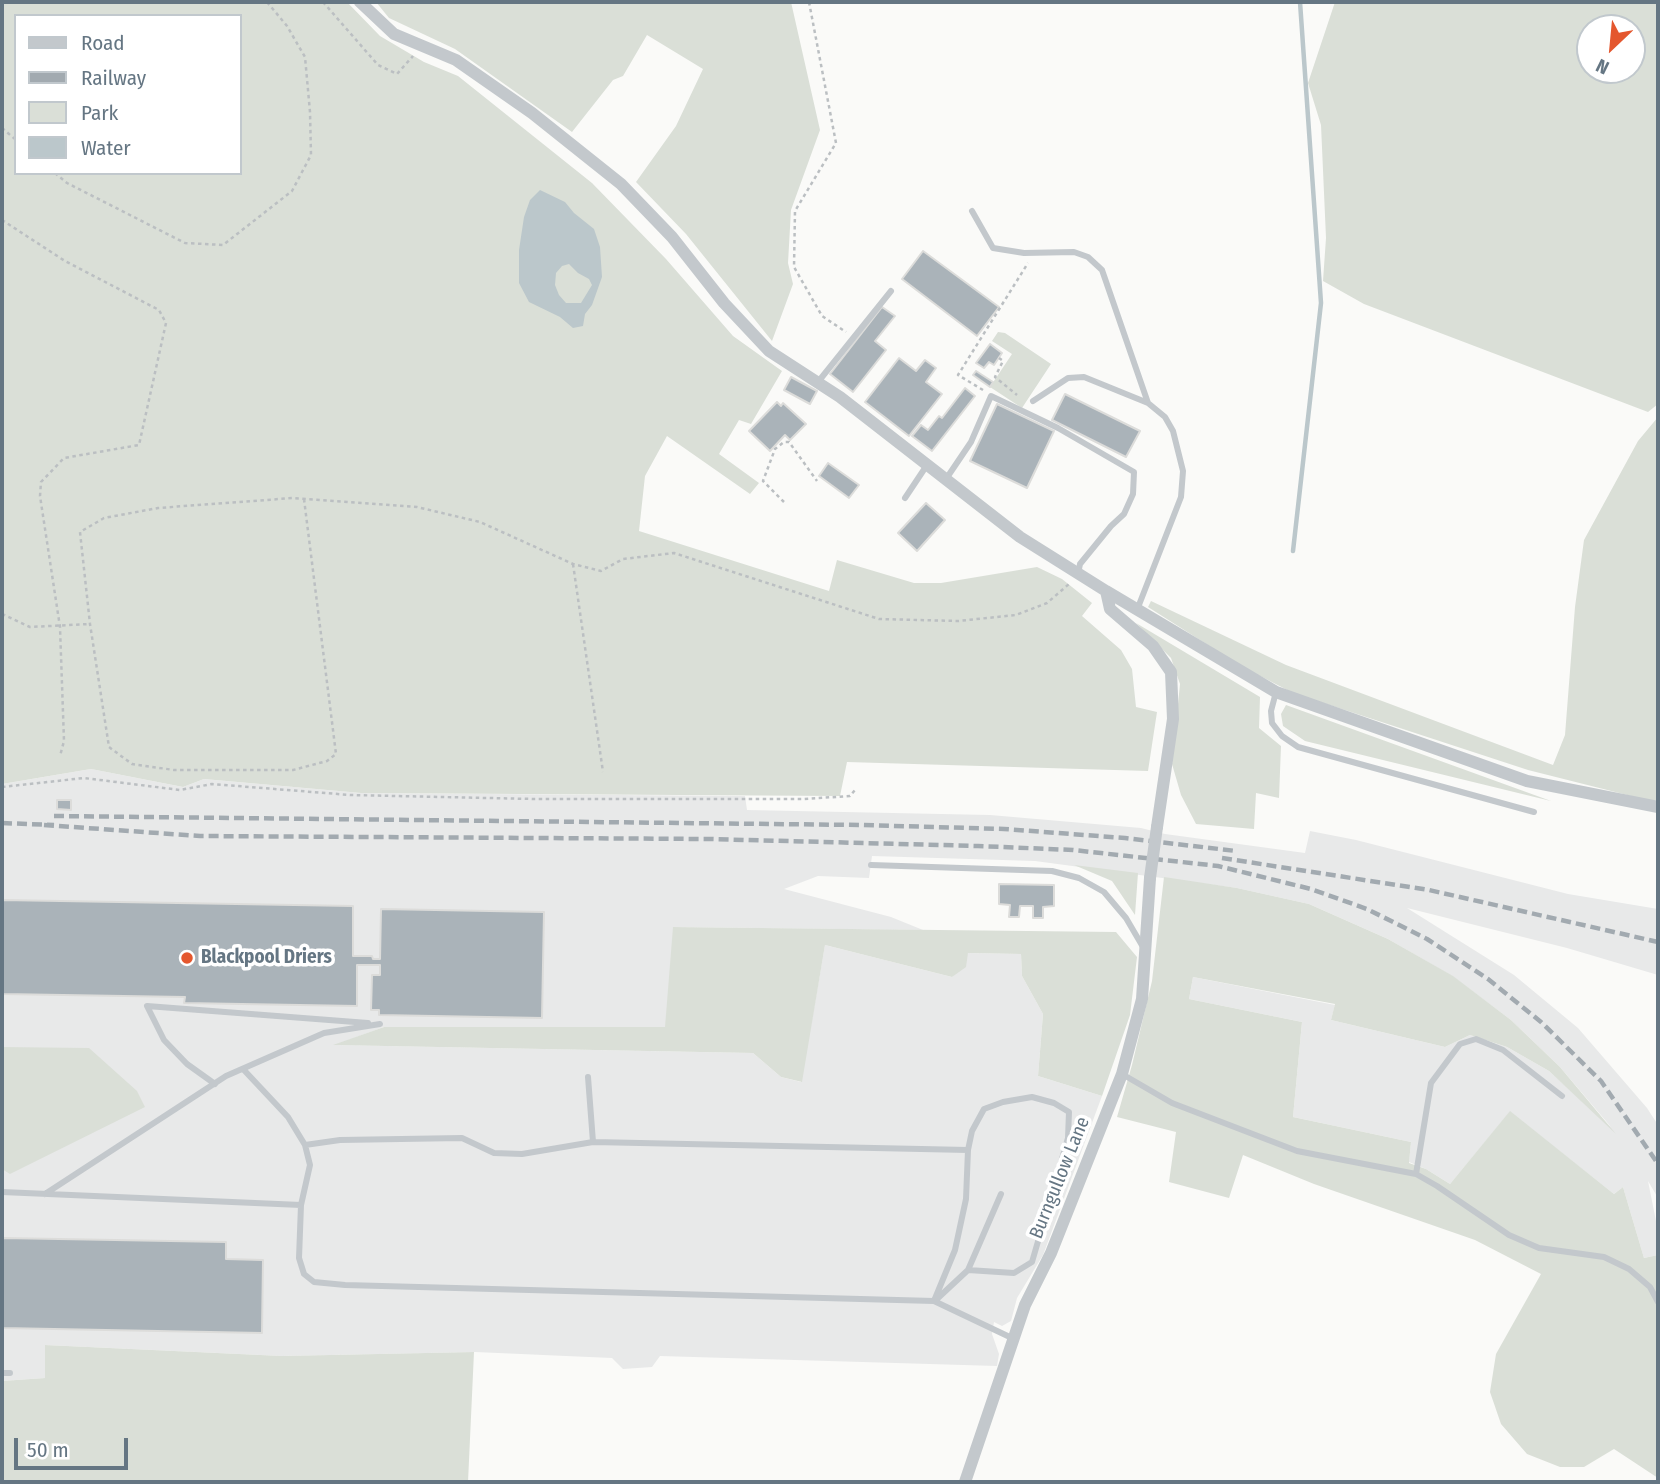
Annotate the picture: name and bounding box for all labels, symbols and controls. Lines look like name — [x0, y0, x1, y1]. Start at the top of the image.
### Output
legend — [14, 14, 242, 175]
north arrow — [1576, 14, 1646, 84]
text: Road — [81, 30, 125, 56]
text: N — [1592, 54, 1613, 79]
text: Railway — [81, 65, 146, 91]
text: Park — [81, 100, 118, 126]
text: Water — [81, 135, 131, 161]
place label: Blackpool Driers — [201, 947, 332, 969]
marker: Blackpool Driers — [179, 950, 195, 966]
street label: Burngullow Lane — [1025, 1114, 1095, 1242]
scale bar — [18, 1424, 131, 1468]
text: 50 m — [27, 1437, 69, 1463]

